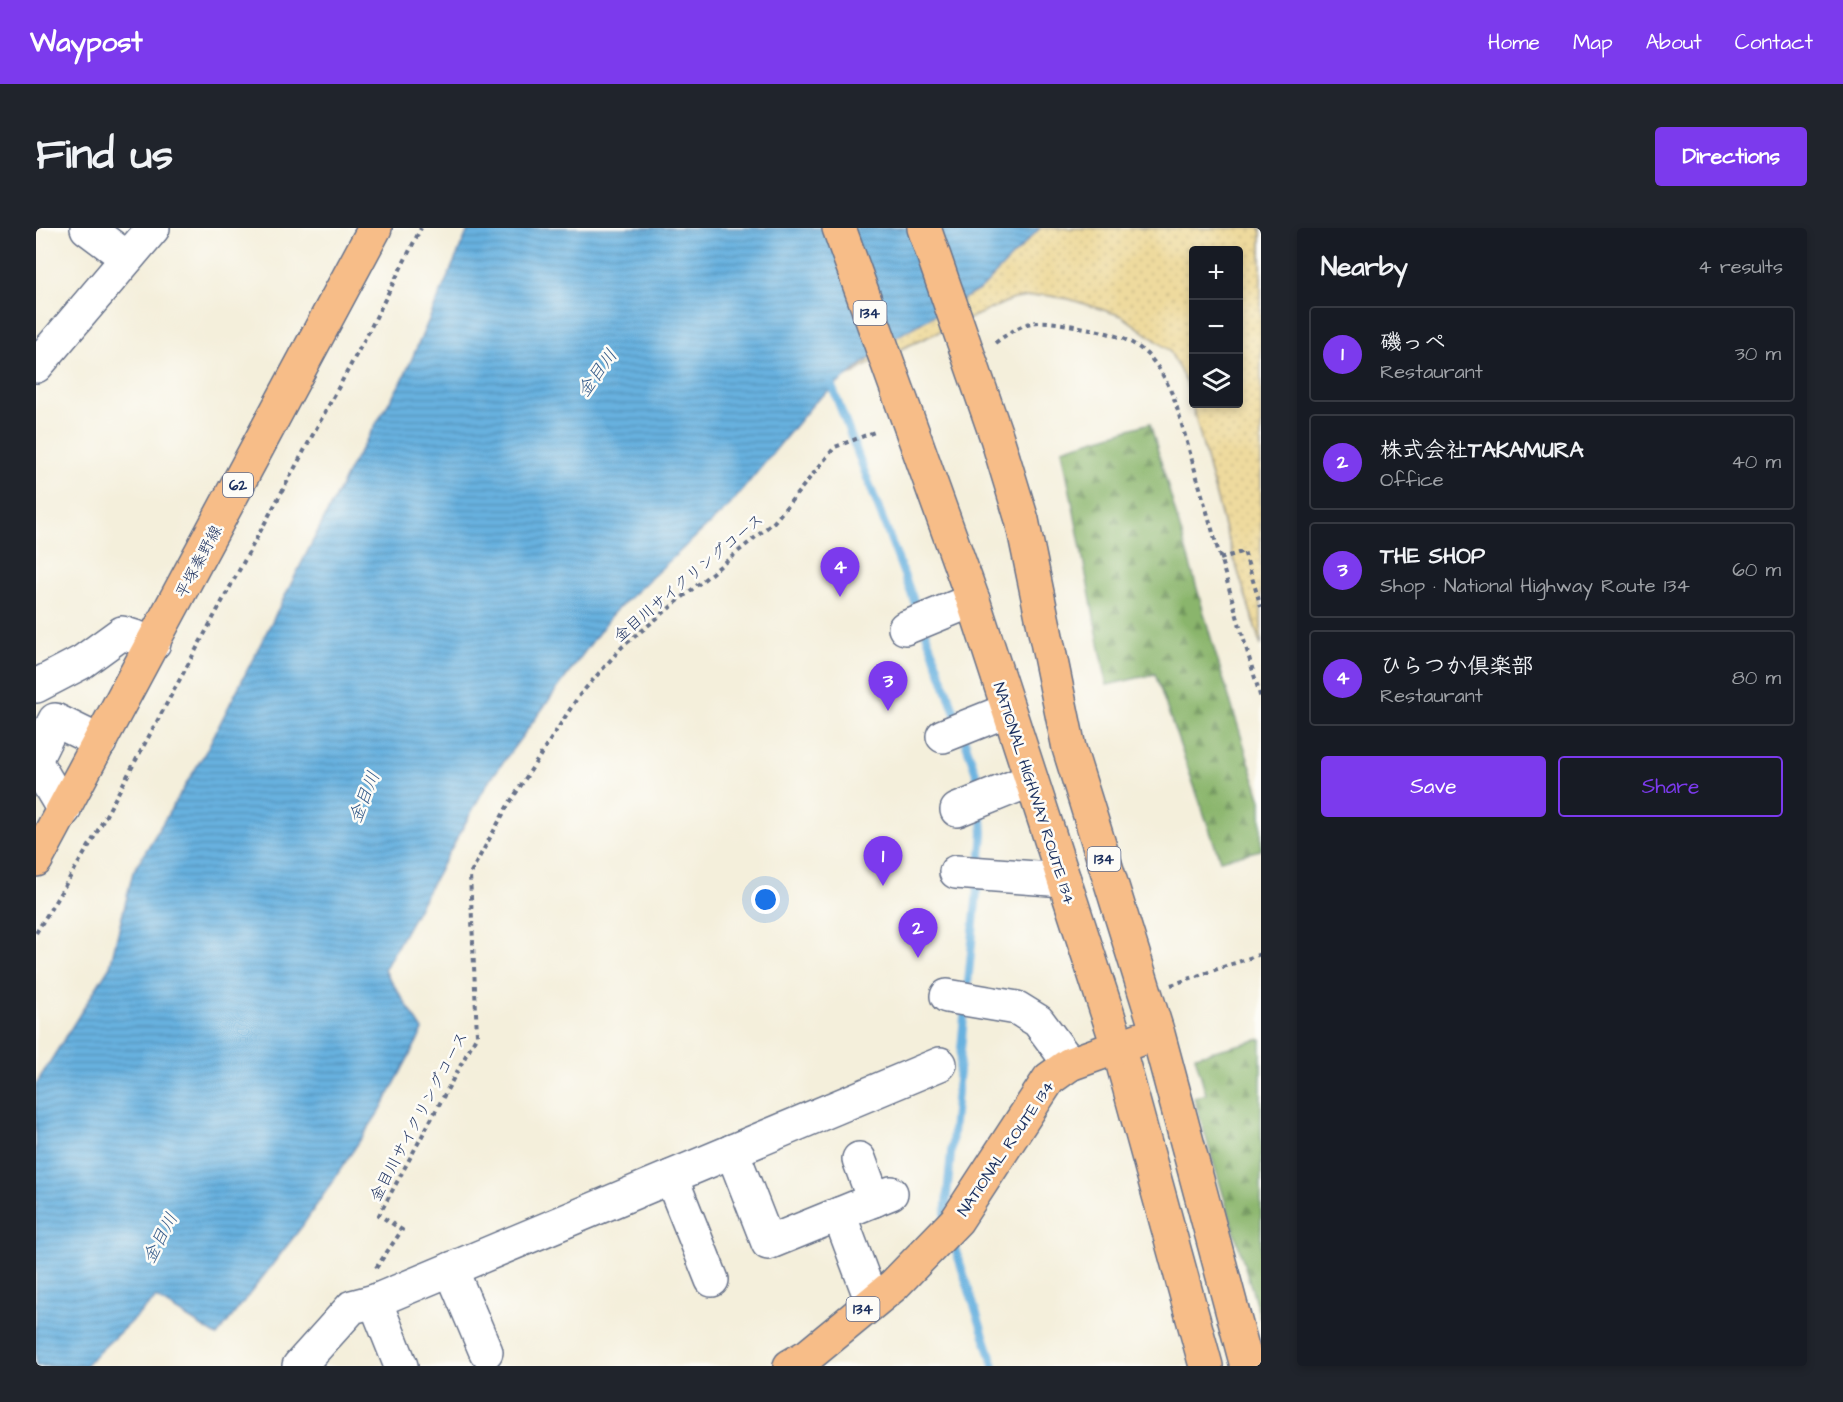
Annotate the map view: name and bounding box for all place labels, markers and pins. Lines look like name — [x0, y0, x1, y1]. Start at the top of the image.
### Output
pin: 4 — [820, 548, 860, 597]
pin: 3 — [868, 662, 908, 711]
pin: 1 — [864, 836, 902, 886]
pin: 2 — [898, 908, 938, 958]

